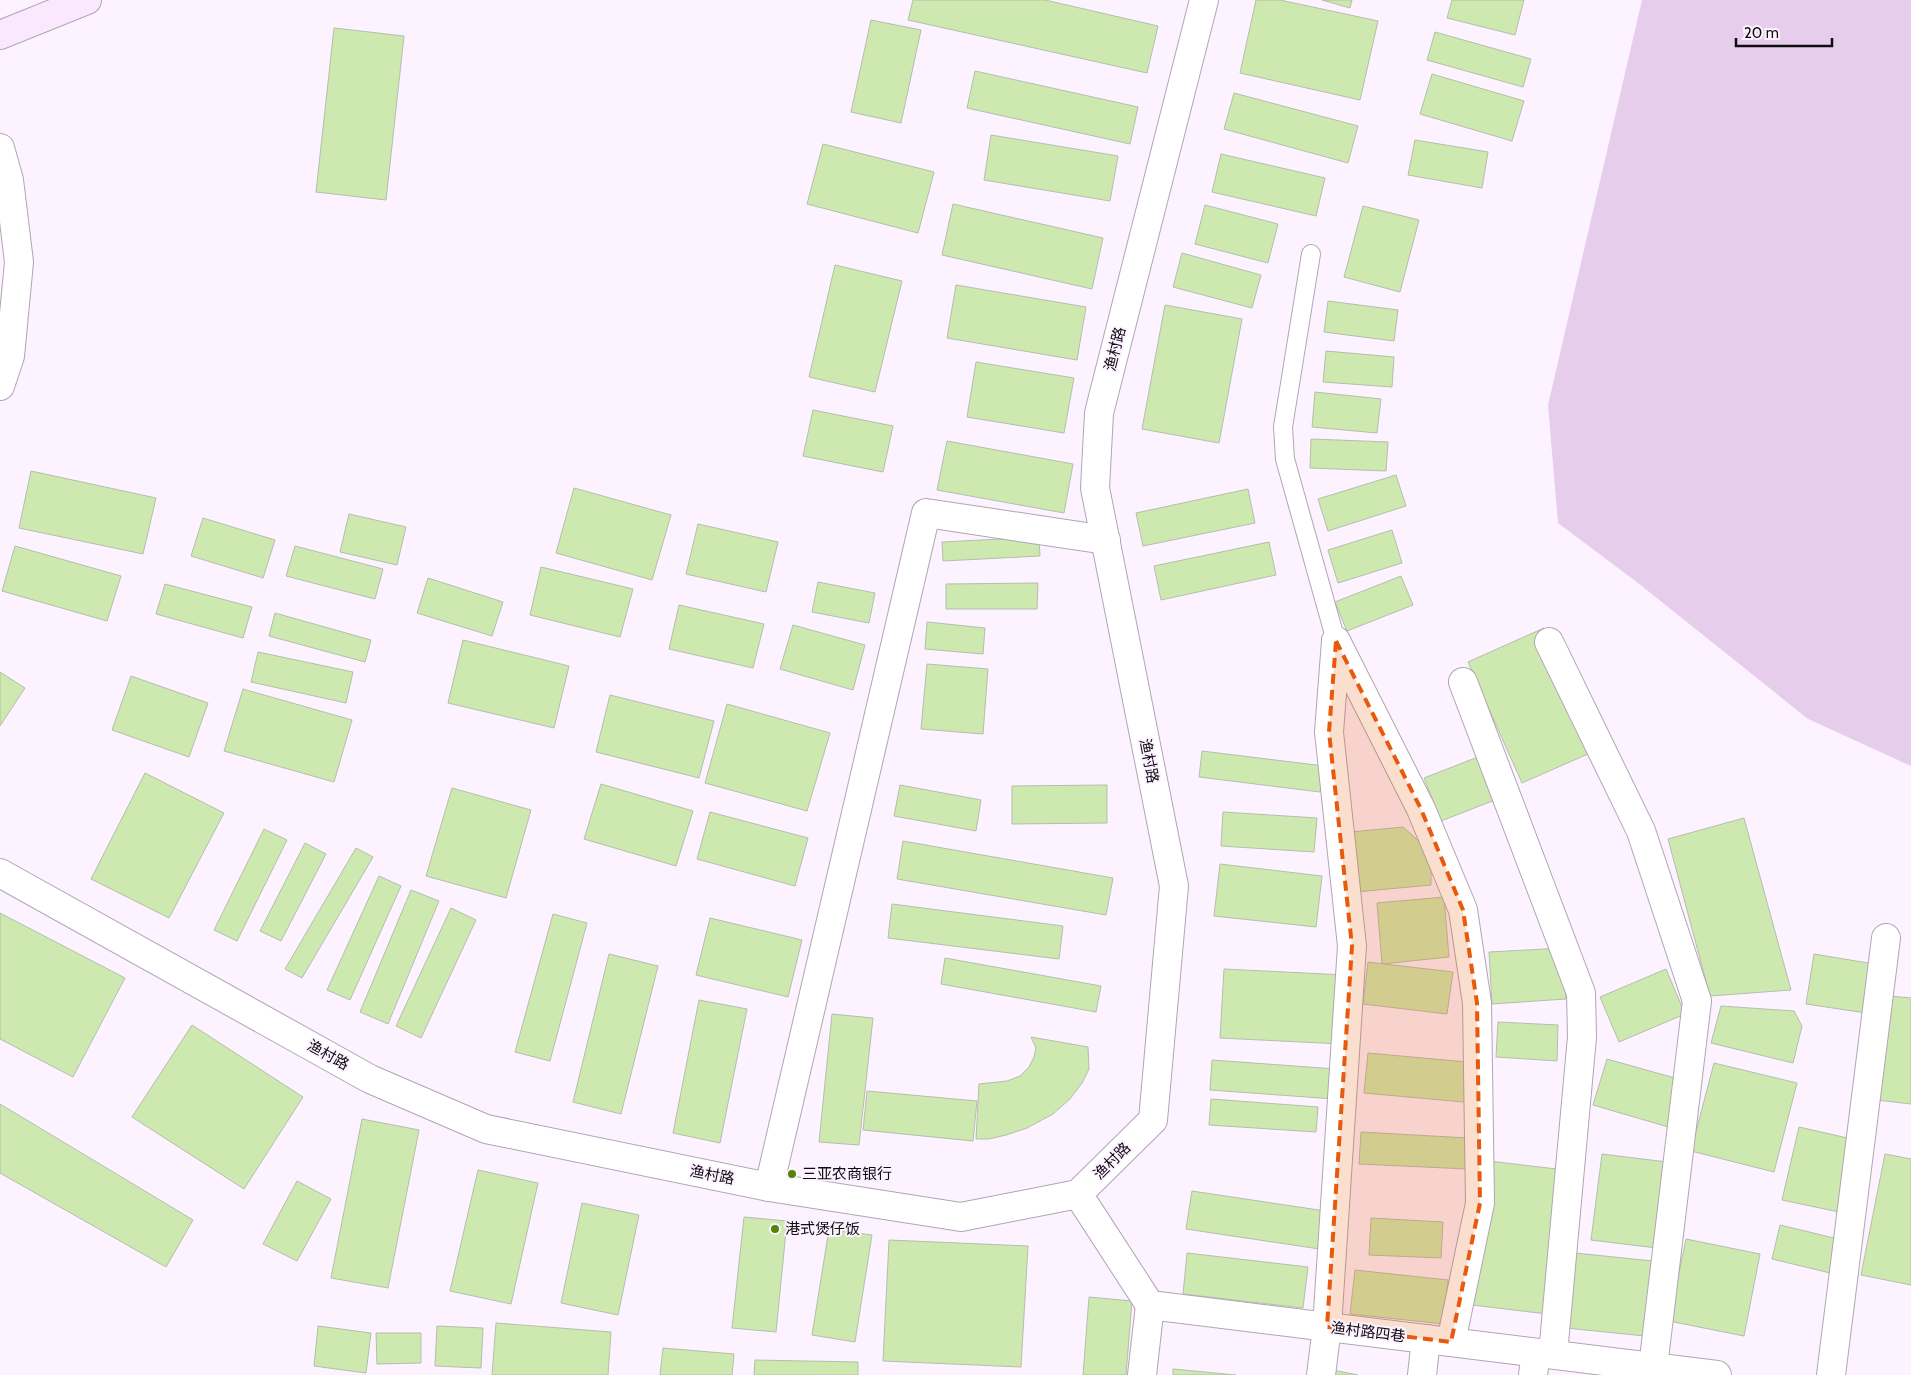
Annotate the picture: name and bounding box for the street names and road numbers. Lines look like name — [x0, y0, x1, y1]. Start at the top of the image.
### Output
street label: 渔村路 — [1101, 325, 1129, 373]
street label: 渔村路 — [1136, 737, 1162, 785]
street label: 渔村路 — [304, 1036, 352, 1074]
street label: 渔村路 — [1090, 1139, 1134, 1183]
street label: 渔村路 — [688, 1162, 736, 1188]
street label: 渔村路四巷 — [1330, 1318, 1406, 1346]

